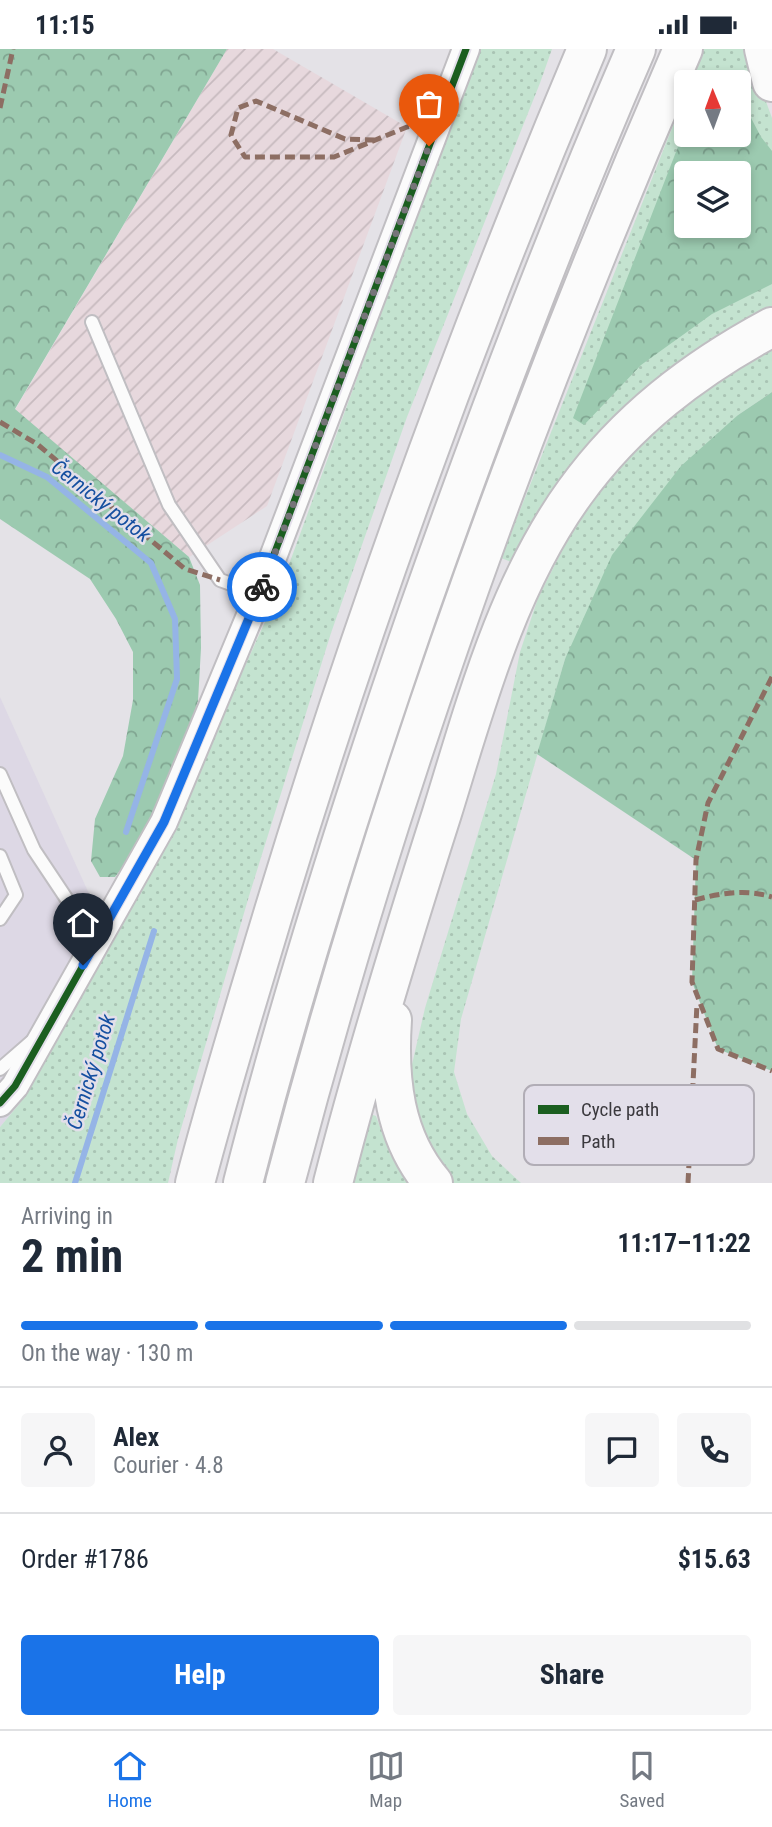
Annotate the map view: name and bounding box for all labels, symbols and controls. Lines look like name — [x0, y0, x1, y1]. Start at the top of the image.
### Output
text: 11:15 — [35, 10, 95, 40]
north arrow — [674, 70, 751, 147]
map controls — [674, 70, 751, 238]
pin — [399, 74, 459, 146]
icon: bag — [410, 85, 448, 123]
button: layers — [674, 161, 751, 238]
water label: Černický potok — [47, 455, 156, 548]
courier — [227, 552, 297, 622]
icon: bike — [243, 568, 281, 606]
pin — [53, 893, 113, 965]
icon: home — [64, 904, 102, 942]
water label: Černický potok — [62, 1011, 120, 1132]
legend — [524, 1085, 754, 1165]
text: Cycle path — [581, 1098, 659, 1121]
text: Path — [581, 1130, 615, 1153]
text: Arriving in — [21, 1203, 113, 1230]
text: 11:17–11:22 — [617, 1228, 751, 1258]
text: 2 min — [21, 1229, 123, 1283]
text: On the way · 130 m — [21, 1340, 193, 1367]
button: person — [21, 1413, 95, 1487]
button: chat — [585, 1413, 659, 1487]
button: phone — [677, 1413, 751, 1487]
text: Alex — [113, 1422, 159, 1452]
text: Courier · 4.8 — [113, 1452, 224, 1479]
text: Order #1786 — [21, 1544, 149, 1574]
text: $15.63 — [678, 1544, 751, 1574]
button: Help — [21, 1635, 379, 1715]
button: Share — [393, 1635, 751, 1715]
tab: Home — [107, 1747, 152, 1812]
tab: Map — [367, 1747, 405, 1812]
tab: Saved — [619, 1747, 665, 1812]

